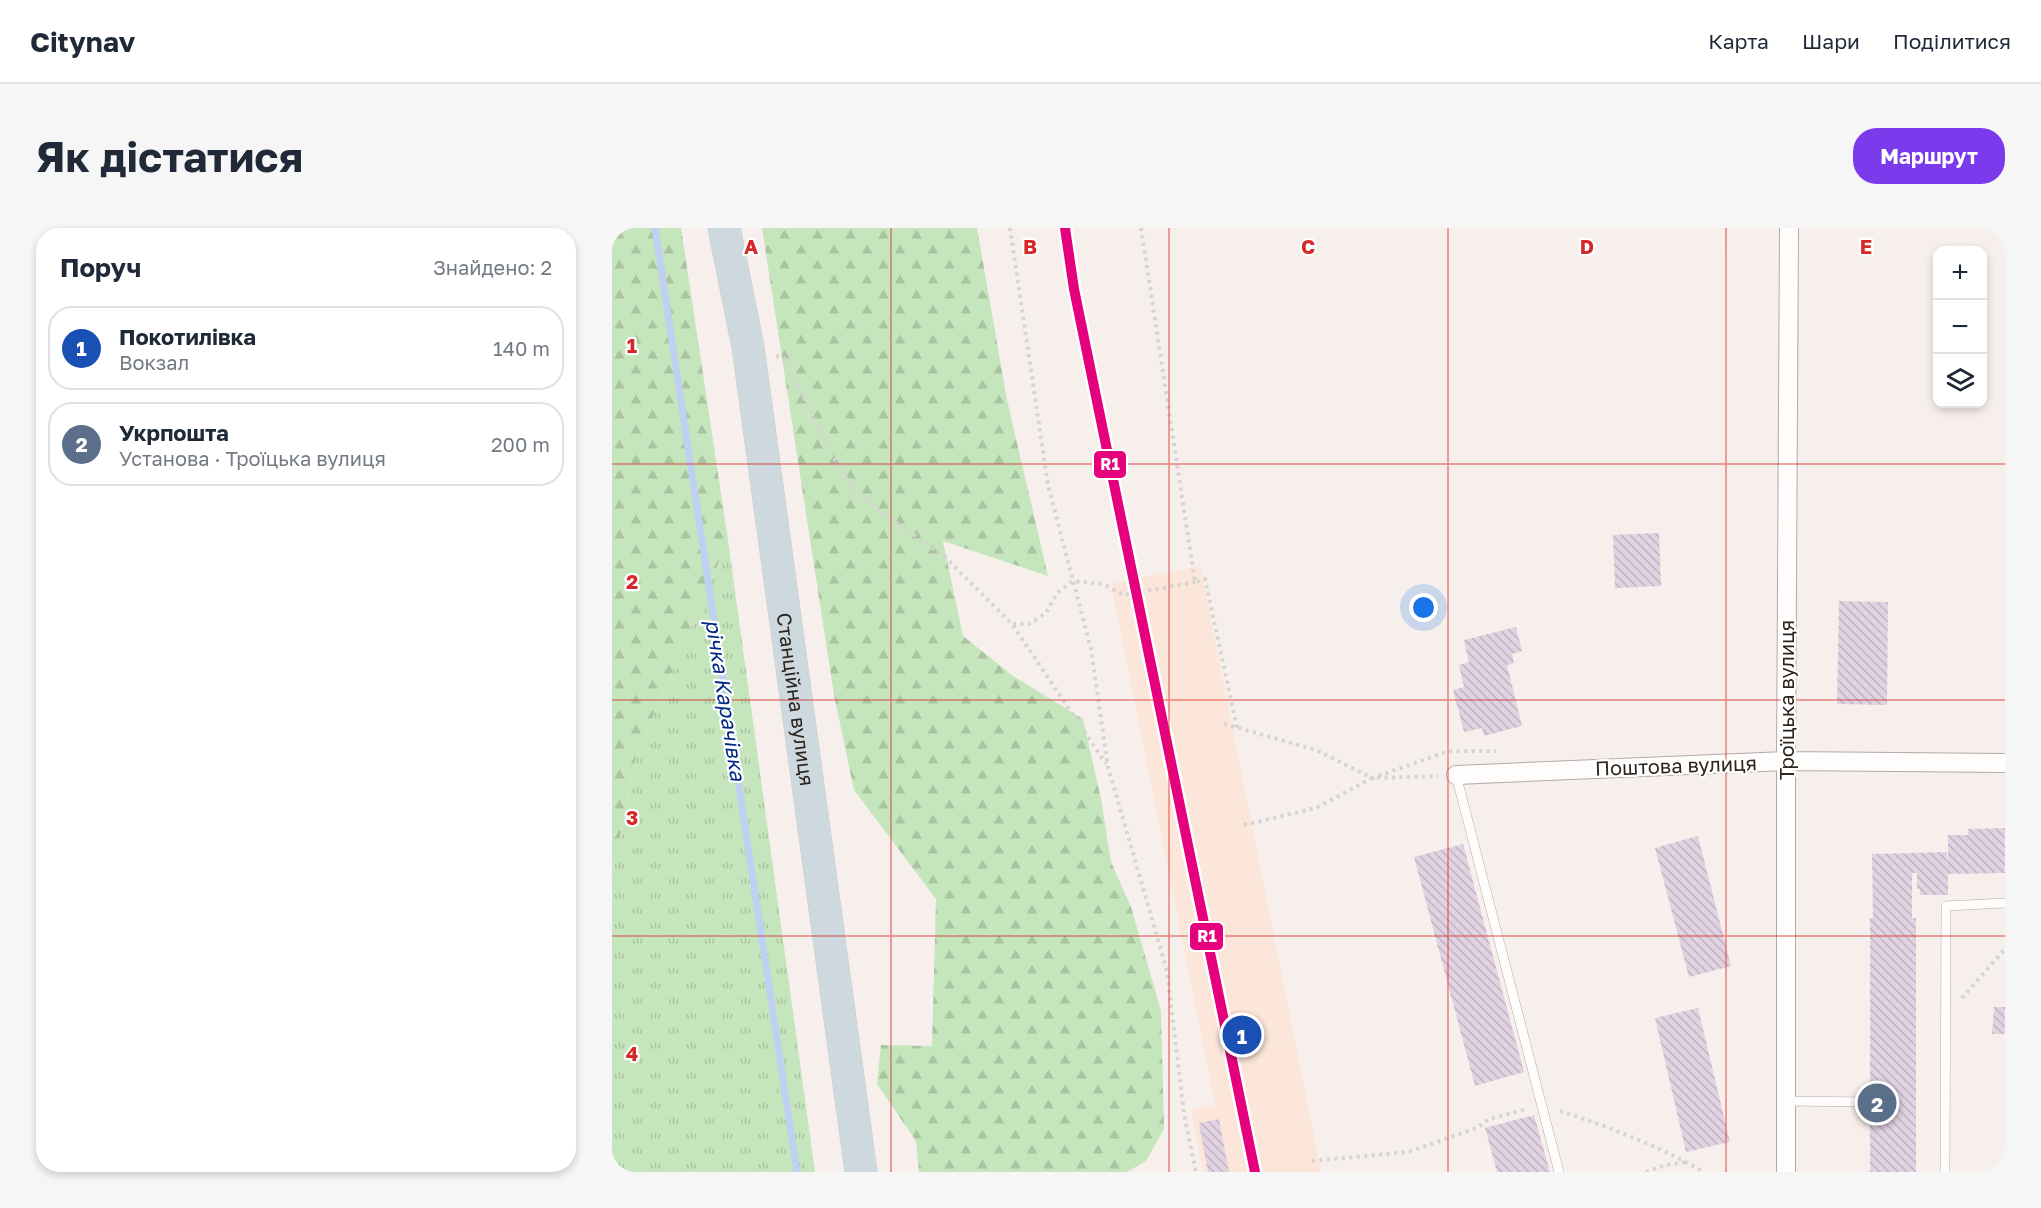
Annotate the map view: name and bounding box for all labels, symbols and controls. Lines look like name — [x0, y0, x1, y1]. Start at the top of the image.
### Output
text: Citynav — [30, 25, 135, 58]
text: Карта — [1708, 28, 1769, 54]
text: Шари — [1802, 28, 1860, 54]
text: Поділитися — [1893, 28, 2011, 54]
button: Маршрут — [1853, 128, 2005, 184]
text: Як дістатися — [36, 131, 303, 181]
text: A — [744, 234, 758, 258]
text: B — [1023, 234, 1037, 258]
text: C — [1301, 234, 1315, 258]
text: D — [1580, 234, 1594, 258]
text: E — [1860, 234, 1872, 258]
map controls — [1933, 246, 1987, 408]
button: + — [1933, 246, 1987, 300]
text: Поруч — [60, 252, 141, 283]
text: Знайдено: 2 — [433, 255, 552, 279]
button: − — [1933, 300, 1987, 354]
text: Покотилівка — [119, 323, 256, 350]
text: 1 — [627, 333, 637, 357]
text: 1 — [76, 336, 87, 360]
text: 140 m — [493, 336, 550, 360]
text: Вокзал — [119, 350, 189, 374]
button: layers — [1933, 354, 1987, 408]
text: Укрпошта — [119, 419, 229, 446]
text: 2 — [75, 432, 88, 456]
text: 200 m — [491, 432, 550, 456]
text: Установа · Троїцька вулиця — [119, 446, 386, 470]
line badge: R1 — [1093, 450, 1127, 479]
text: R1 — [1100, 454, 1120, 474]
text: 2 — [626, 569, 638, 593]
your location — [1409, 593, 1438, 622]
street label: Станційна вулиця — [773, 611, 820, 787]
water label: річка Карачівка — [700, 617, 752, 784]
street label: Троїцька вулиця — [1774, 620, 1798, 780]
street label: Поштова вулиця — [1595, 750, 1757, 780]
text: 3 — [626, 805, 638, 829]
line badge: R1 — [1189, 922, 1224, 951]
text: R1 — [1197, 926, 1217, 946]
pin: 1 — [1222, 1012, 1262, 1058]
text: 4 — [626, 1041, 638, 1065]
pin: 2 — [1858, 1080, 1896, 1126]

